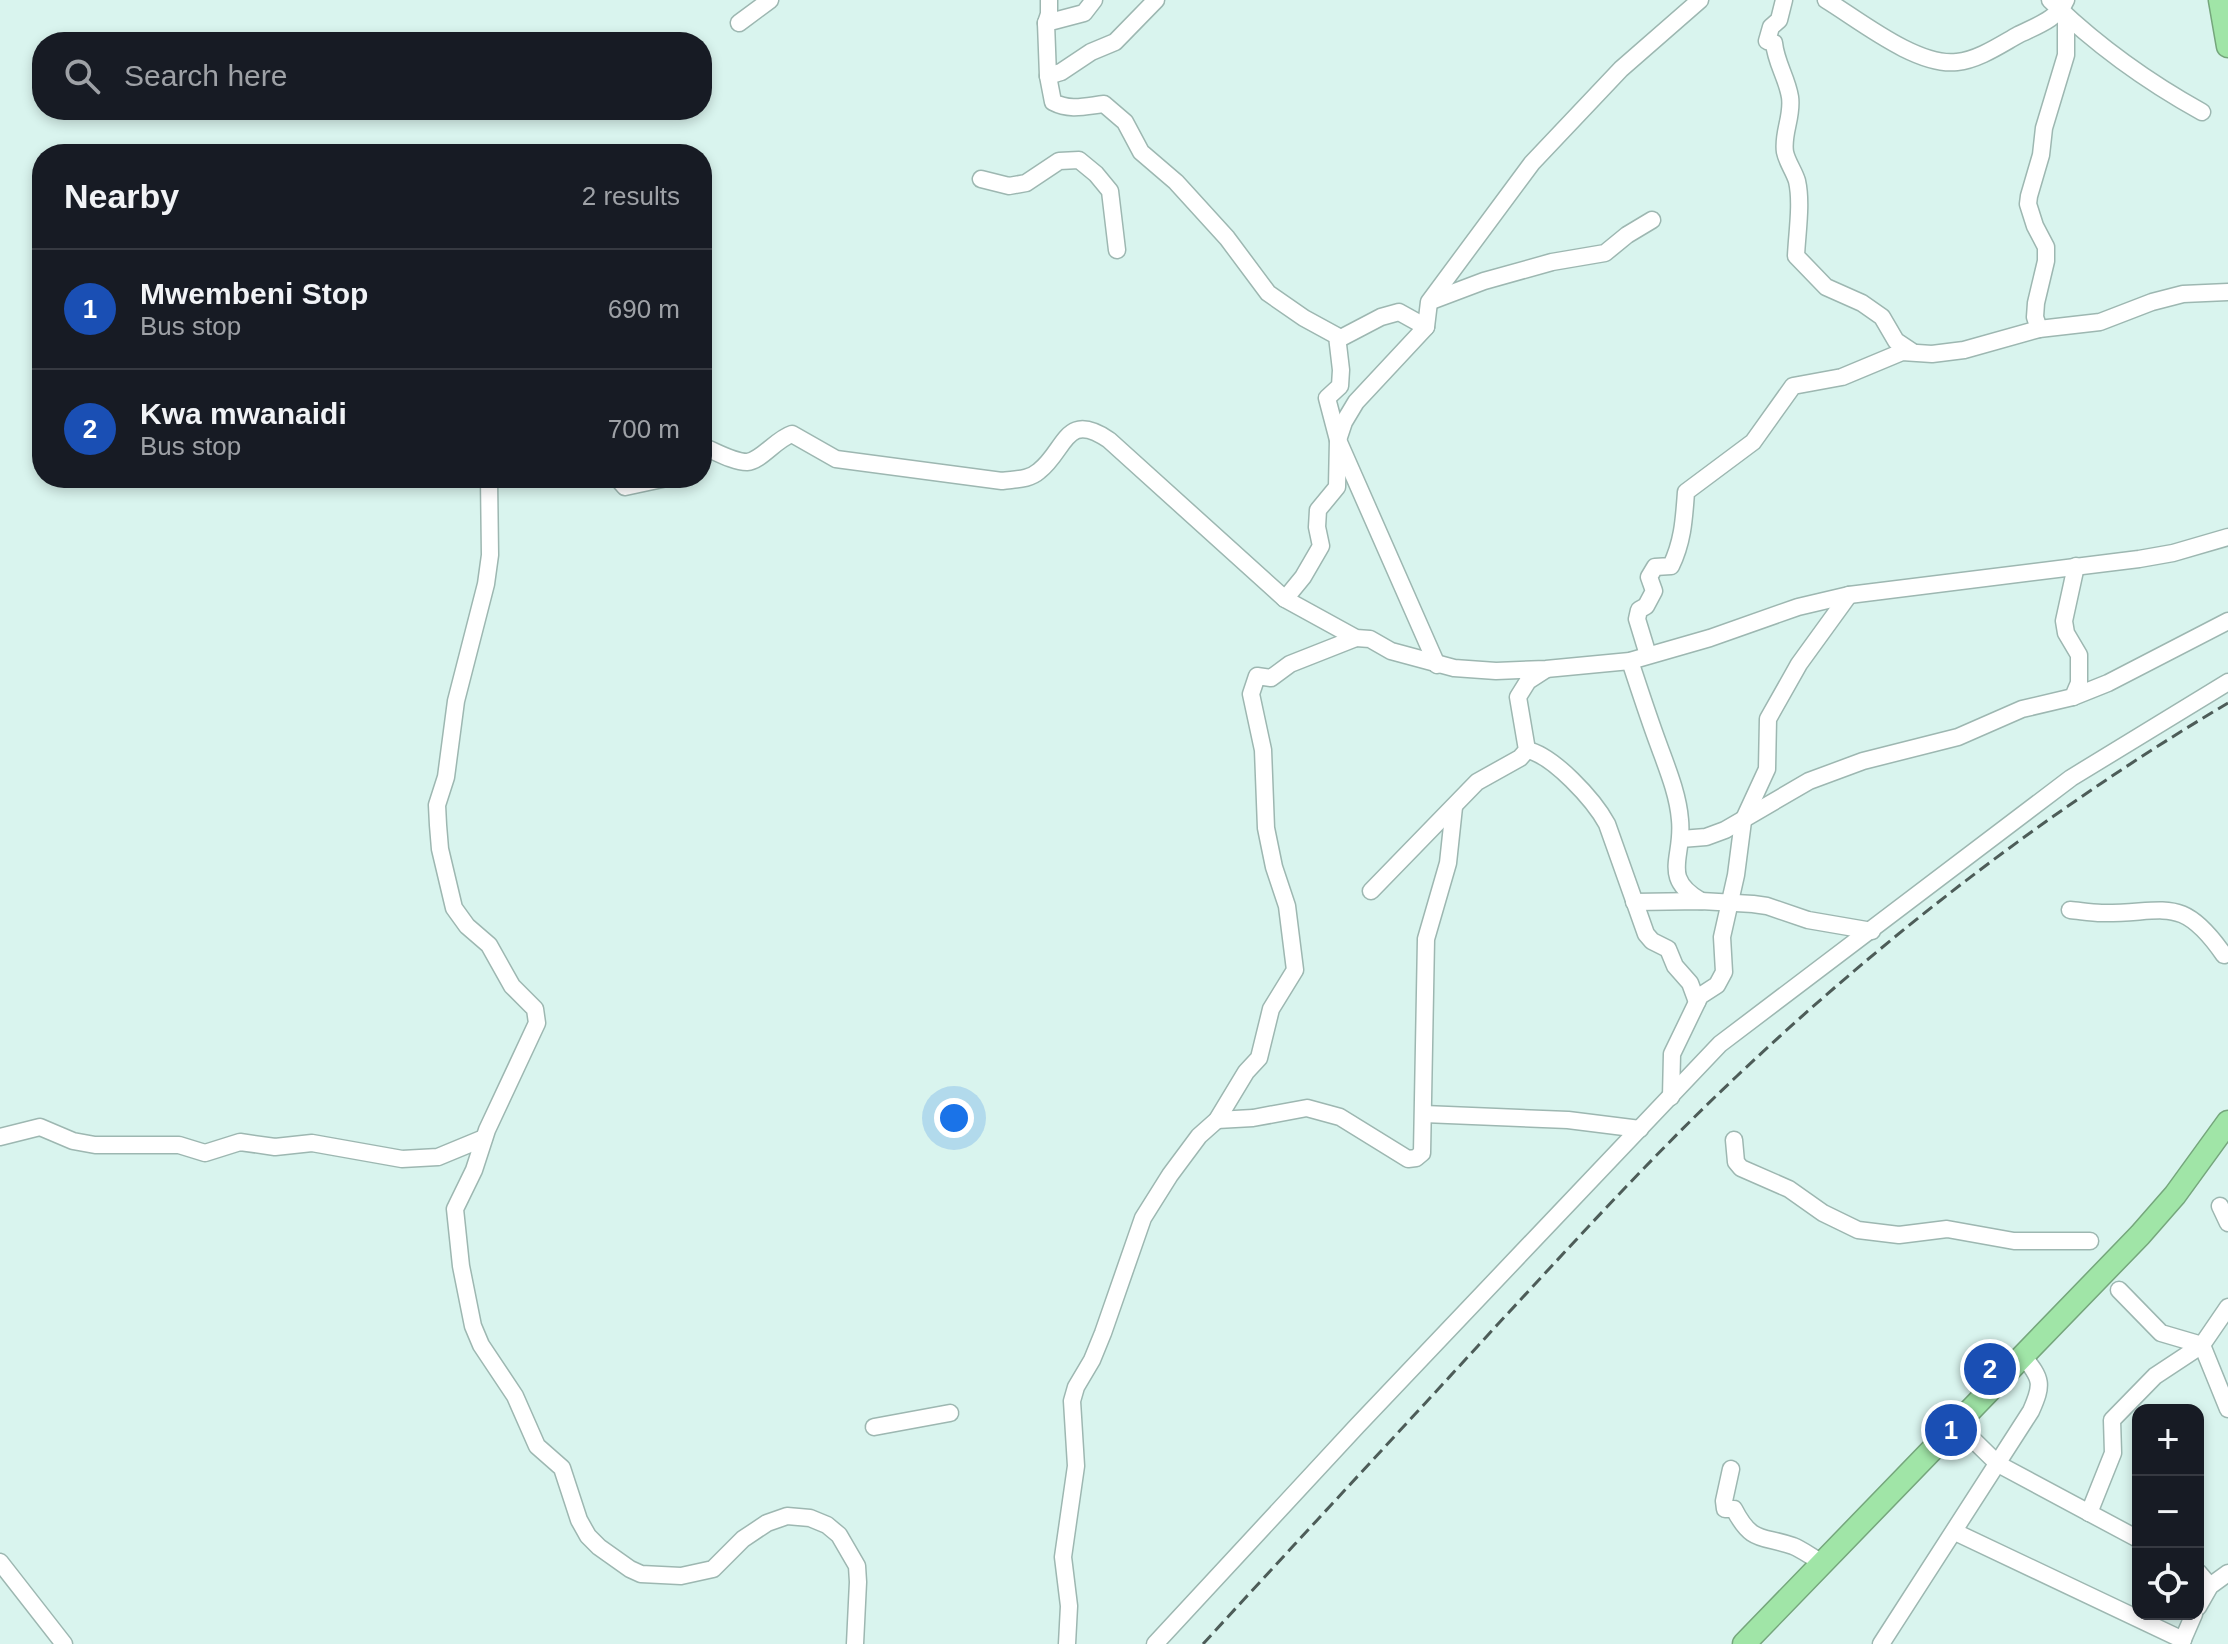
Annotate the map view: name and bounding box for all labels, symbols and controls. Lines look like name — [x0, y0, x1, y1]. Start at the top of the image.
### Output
search box — [32, 32, 712, 120]
icon: search — [60, 54, 104, 98]
text: Search here — [124, 59, 287, 92]
text: Nearby — [64, 177, 179, 215]
text: 2 results — [582, 181, 680, 211]
text: Mwembeni Stop — [140, 277, 368, 310]
text: 1 — [83, 294, 97, 324]
text: 690 m — [608, 294, 680, 324]
text: Bus stop — [140, 311, 241, 341]
text: Kwa mwanaidi — [140, 397, 347, 430]
text: 2 — [83, 414, 97, 444]
text: 700 m — [608, 414, 680, 444]
text: Bus stop — [140, 431, 241, 461]
your location — [934, 1098, 974, 1138]
pin: 2 — [1964, 1339, 2016, 1399]
pin: 1 — [1925, 1400, 1977, 1460]
map controls — [2132, 1404, 2204, 1620]
button: + — [2132, 1404, 2204, 1476]
button: − — [2132, 1476, 2204, 1548]
button: locate — [2132, 1548, 2204, 1620]

